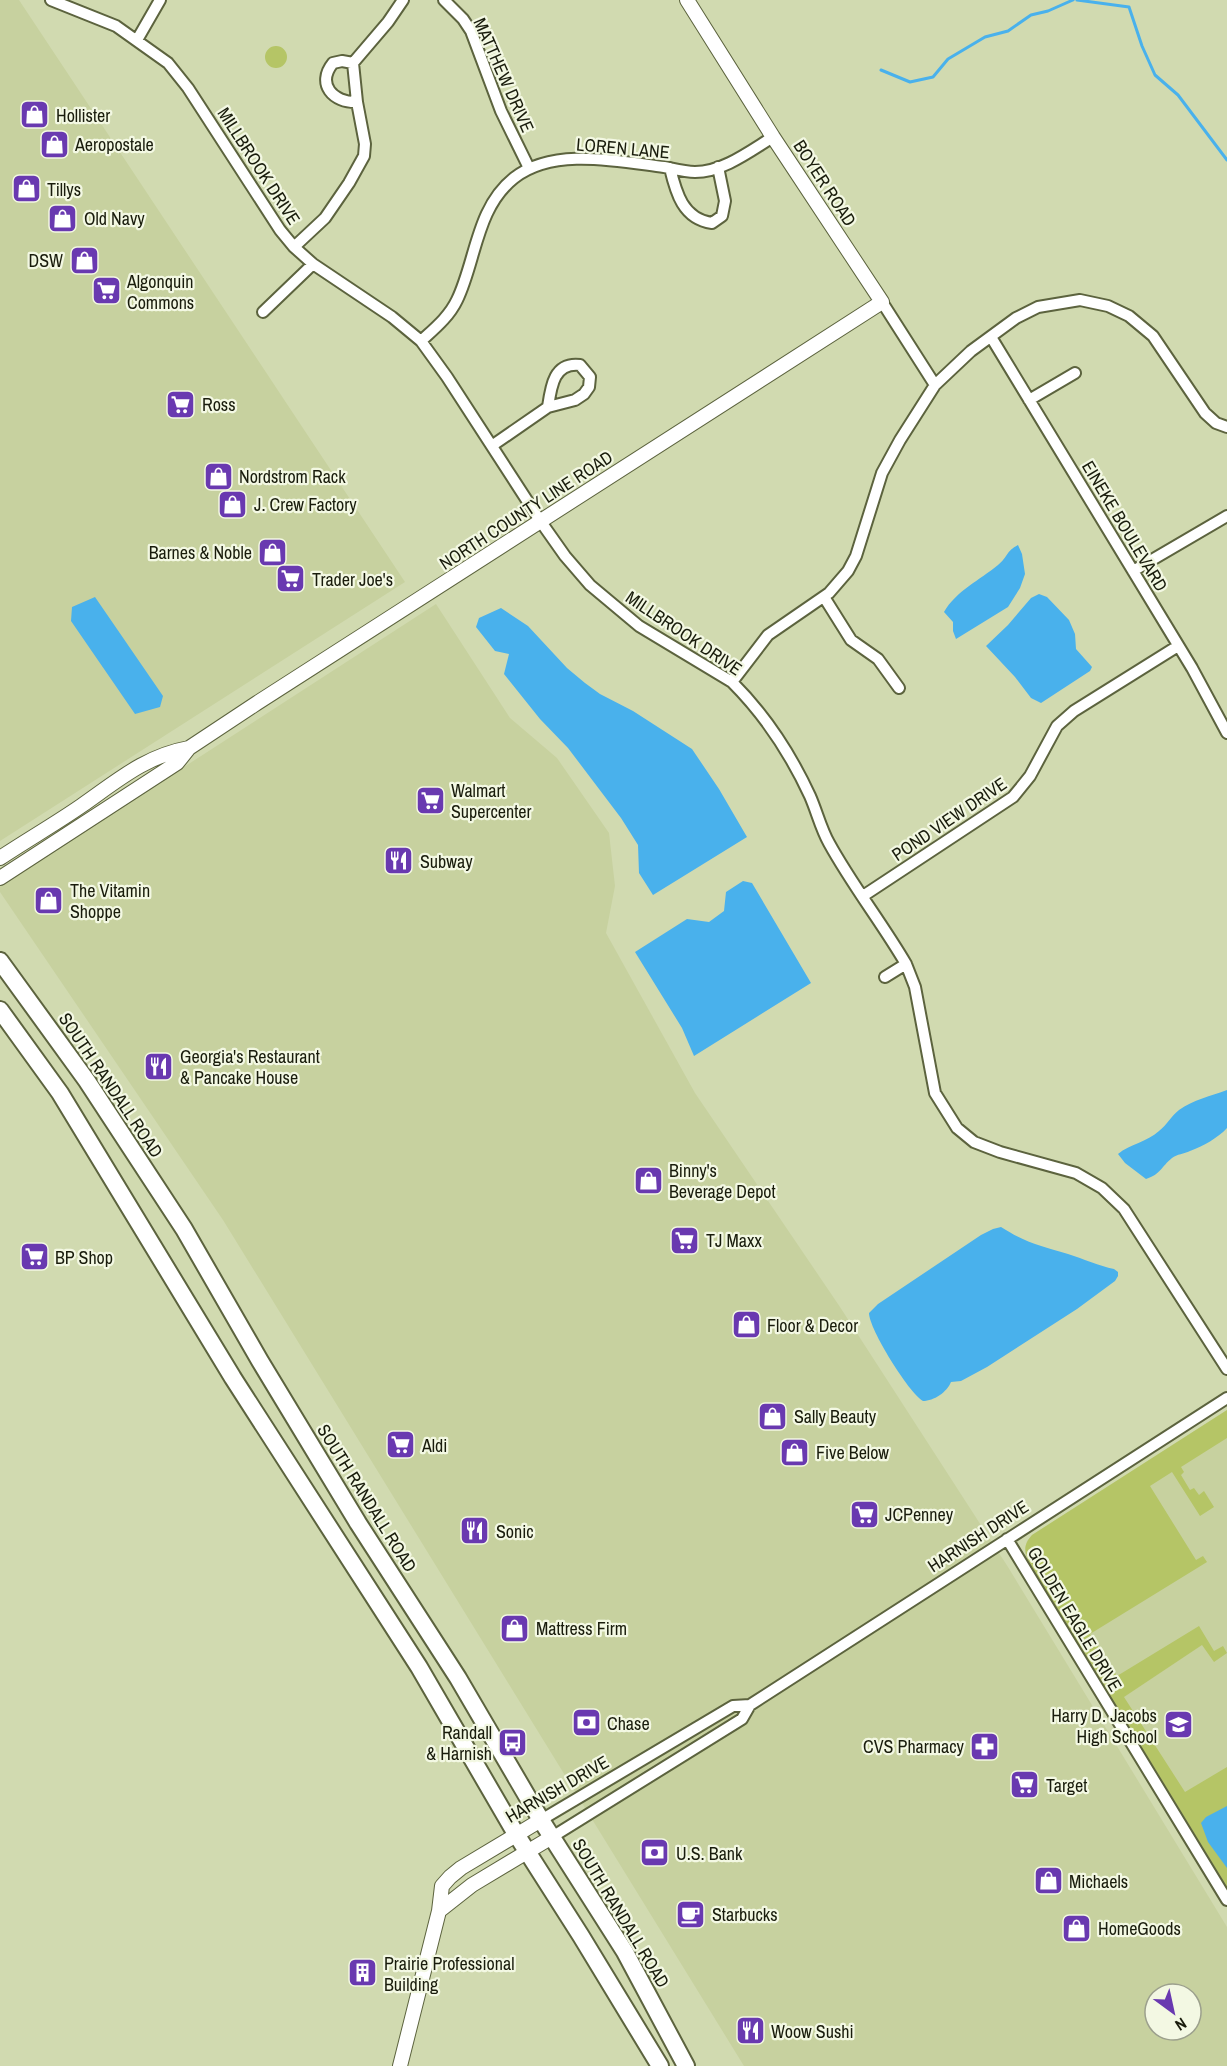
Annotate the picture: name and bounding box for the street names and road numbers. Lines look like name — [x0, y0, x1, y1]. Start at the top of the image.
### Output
street label: MATTHEW DRIVE — [468, 14, 540, 136]
street label: MILLBROOK DRIVE — [212, 102, 306, 230]
street label: LOREN LANE — [575, 131, 671, 165]
street label: BOYER ROAD — [788, 135, 862, 231]
street label: NORTH COUNTY LINE ROAD — [434, 444, 618, 576]
street label: EINEKE BOULEVARD — [1076, 456, 1174, 596]
street label: MILLBROOK DRIVE — [621, 585, 747, 681]
street label: POND VIEW DRIVE — [887, 771, 1011, 867]
street label: SOUTH RANDALL ROAD — [53, 1008, 169, 1162]
street label: SOUTH RANDALL ROAD — [311, 1419, 423, 1577]
street label: HARNISH DRIVE — [923, 1494, 1033, 1578]
street label: GOLDEN EAGLE DRIVE — [1022, 1542, 1128, 1696]
street label: HARNISH DRIVE — [501, 1749, 613, 1829]
street label: SOUTH RANDALL ROAD — [566, 1834, 676, 1992]

